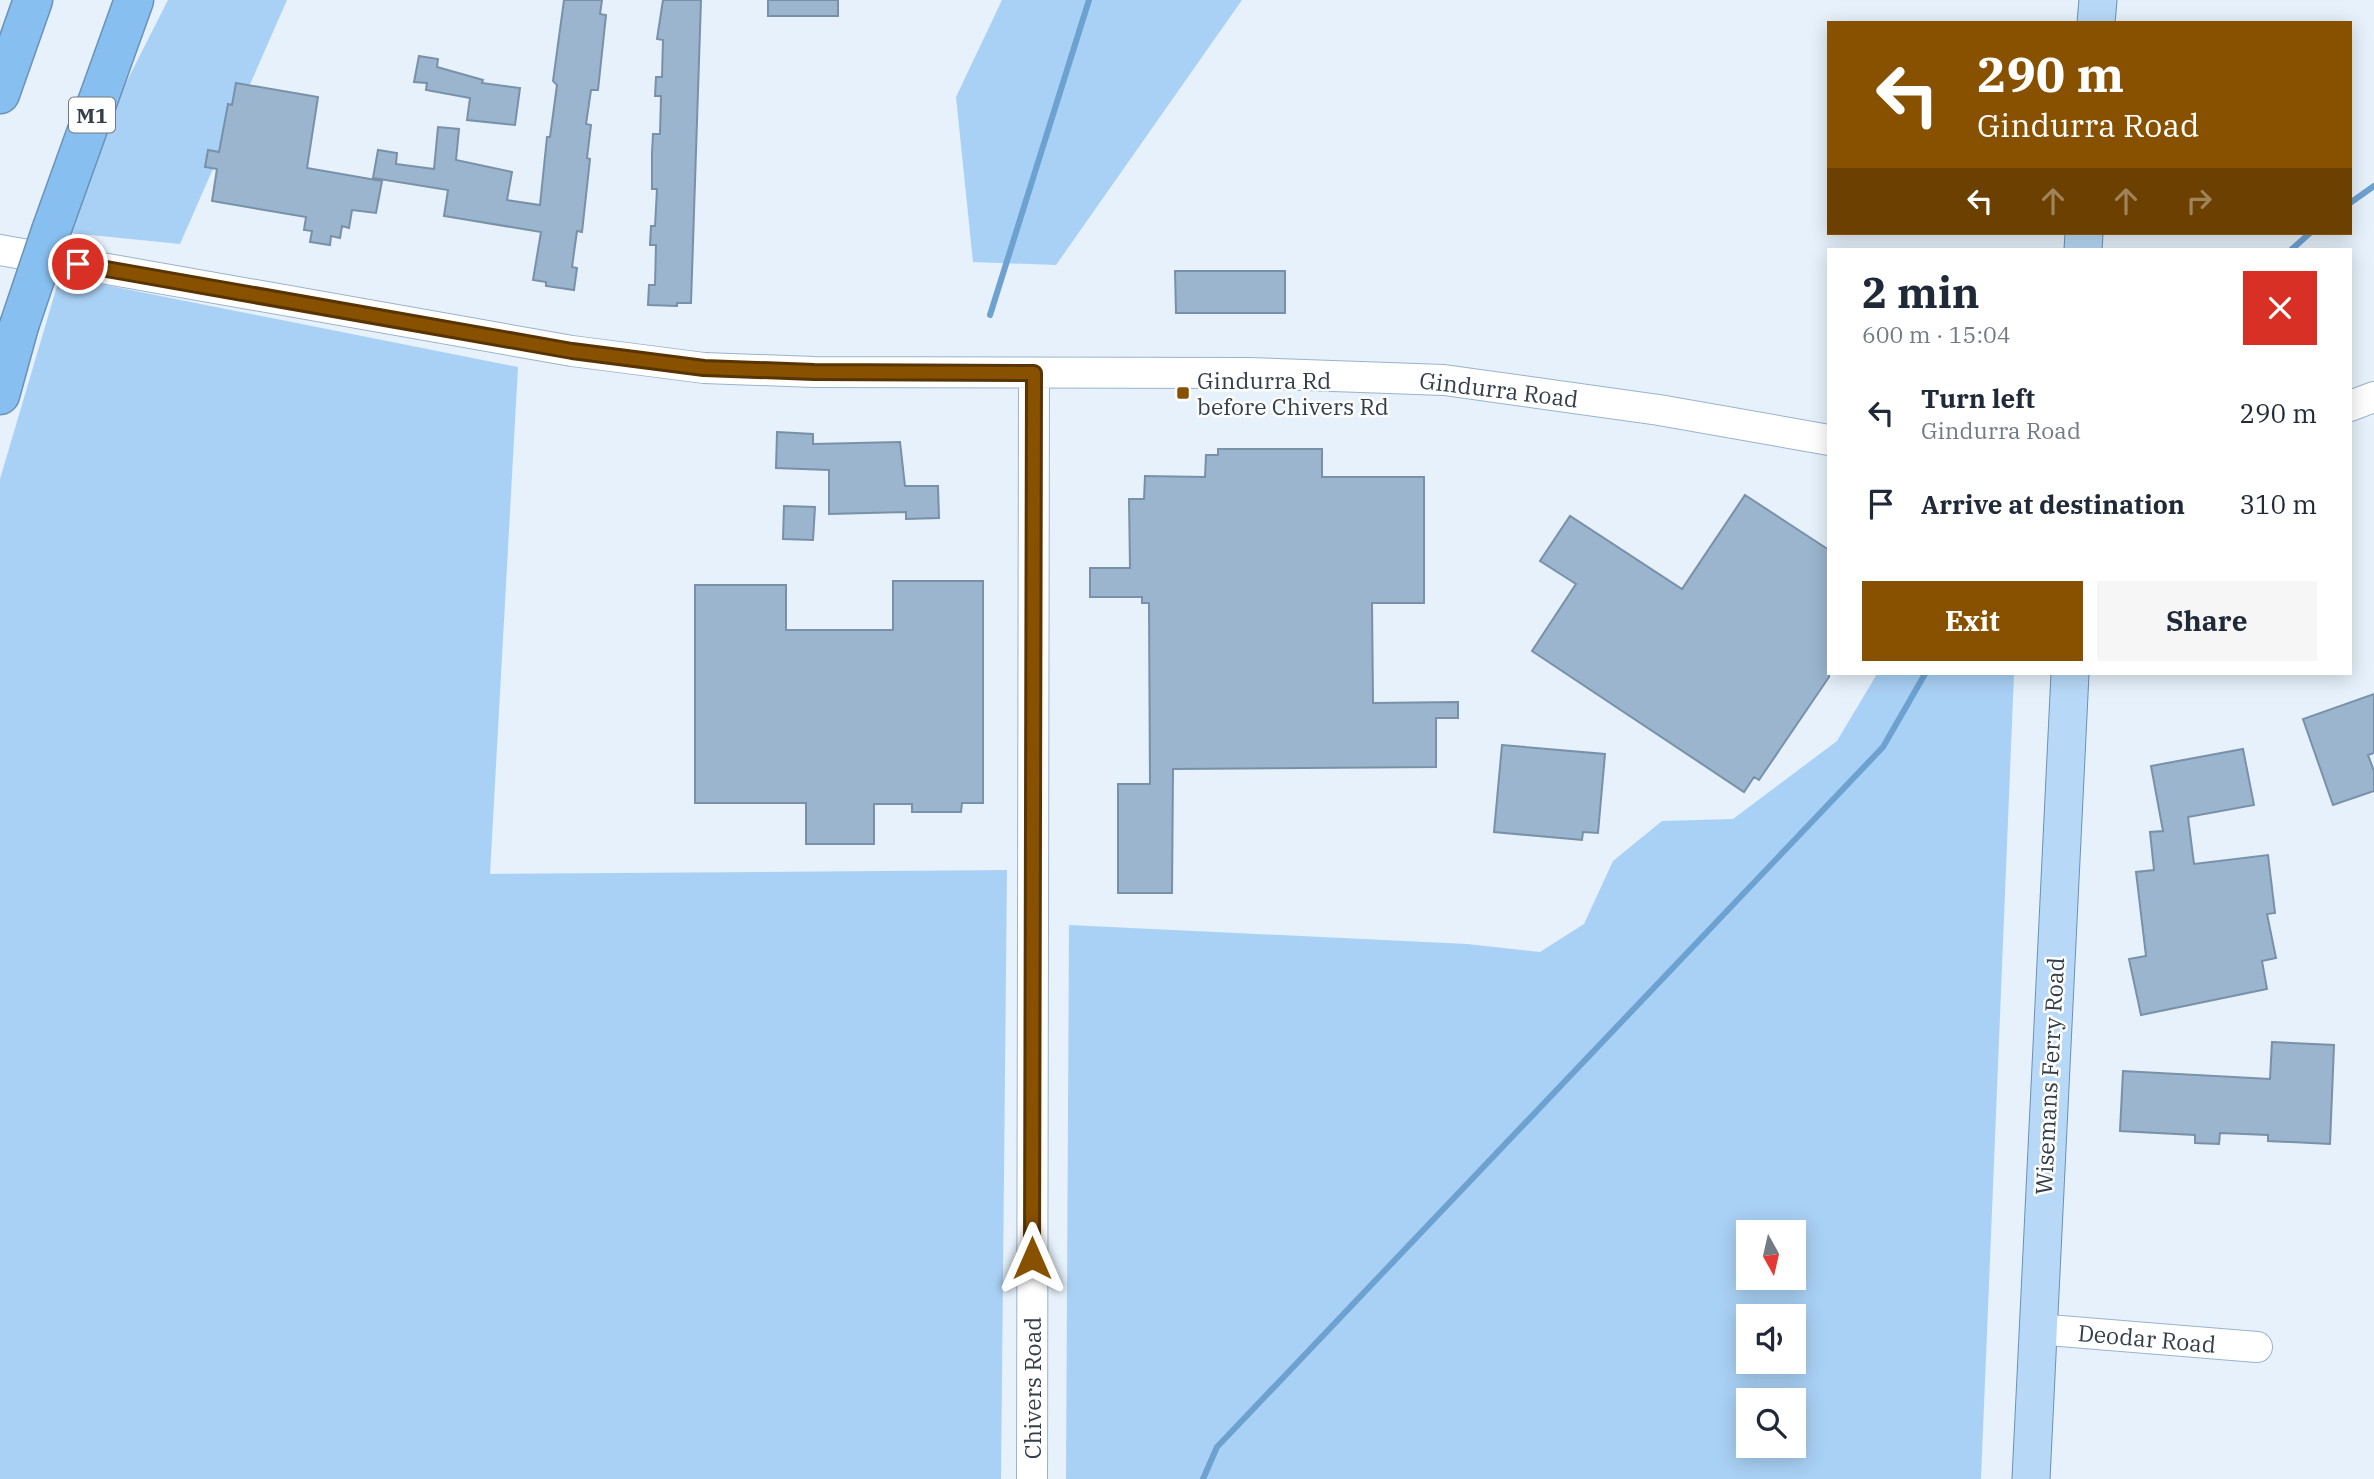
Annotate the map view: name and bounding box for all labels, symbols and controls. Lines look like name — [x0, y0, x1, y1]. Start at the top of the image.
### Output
text: 290 m — [1977, 42, 2124, 105]
icon: left — [1862, 49, 1953, 140]
road number: M1 — [69, 97, 115, 132]
text: Gindurra Road — [1977, 104, 2199, 146]
icon: left — [1961, 182, 1999, 220]
icon: ahead — [2034, 182, 2072, 220]
icon: ahead — [2107, 182, 2145, 220]
icon: right — [2180, 182, 2218, 220]
pin — [48, 234, 108, 294]
icon: arrive — [59, 245, 97, 283]
text: 2 min — [1862, 265, 1980, 320]
button: close — [2243, 271, 2317, 345]
text: 600 m · 15:04 — [1862, 319, 2011, 349]
street label: Gindurra Road — [1418, 364, 1580, 414]
place label: Gindurra Rd before Chivers Rd — [1197, 365, 1389, 421]
text: Turn left — [1921, 381, 2035, 415]
marker: Gindurra Rd before Chivers Rd — [1175, 385, 1191, 401]
icon: left — [1862, 394, 1900, 432]
text: 290 m — [2239, 396, 2317, 430]
text: Gindurra Road — [1921, 415, 2081, 445]
icon: arrive — [1862, 485, 1900, 523]
text: Arrive at destination — [1921, 487, 2185, 521]
text: 310 m — [2239, 487, 2317, 521]
button: Exit — [1862, 581, 2083, 661]
button: Share — [2097, 581, 2317, 661]
street label: Wisemans Ferry Road — [2028, 956, 2070, 1196]
north arrow — [1736, 1220, 1806, 1290]
map controls — [1736, 1220, 1806, 1458]
position arrow — [995, 1221, 1069, 1295]
button: sound — [1736, 1304, 1806, 1374]
street label: Chivers Road — [1017, 1317, 1047, 1459]
street label: Deodar Road — [2077, 1317, 2217, 1359]
button: search — [1736, 1388, 1806, 1458]

